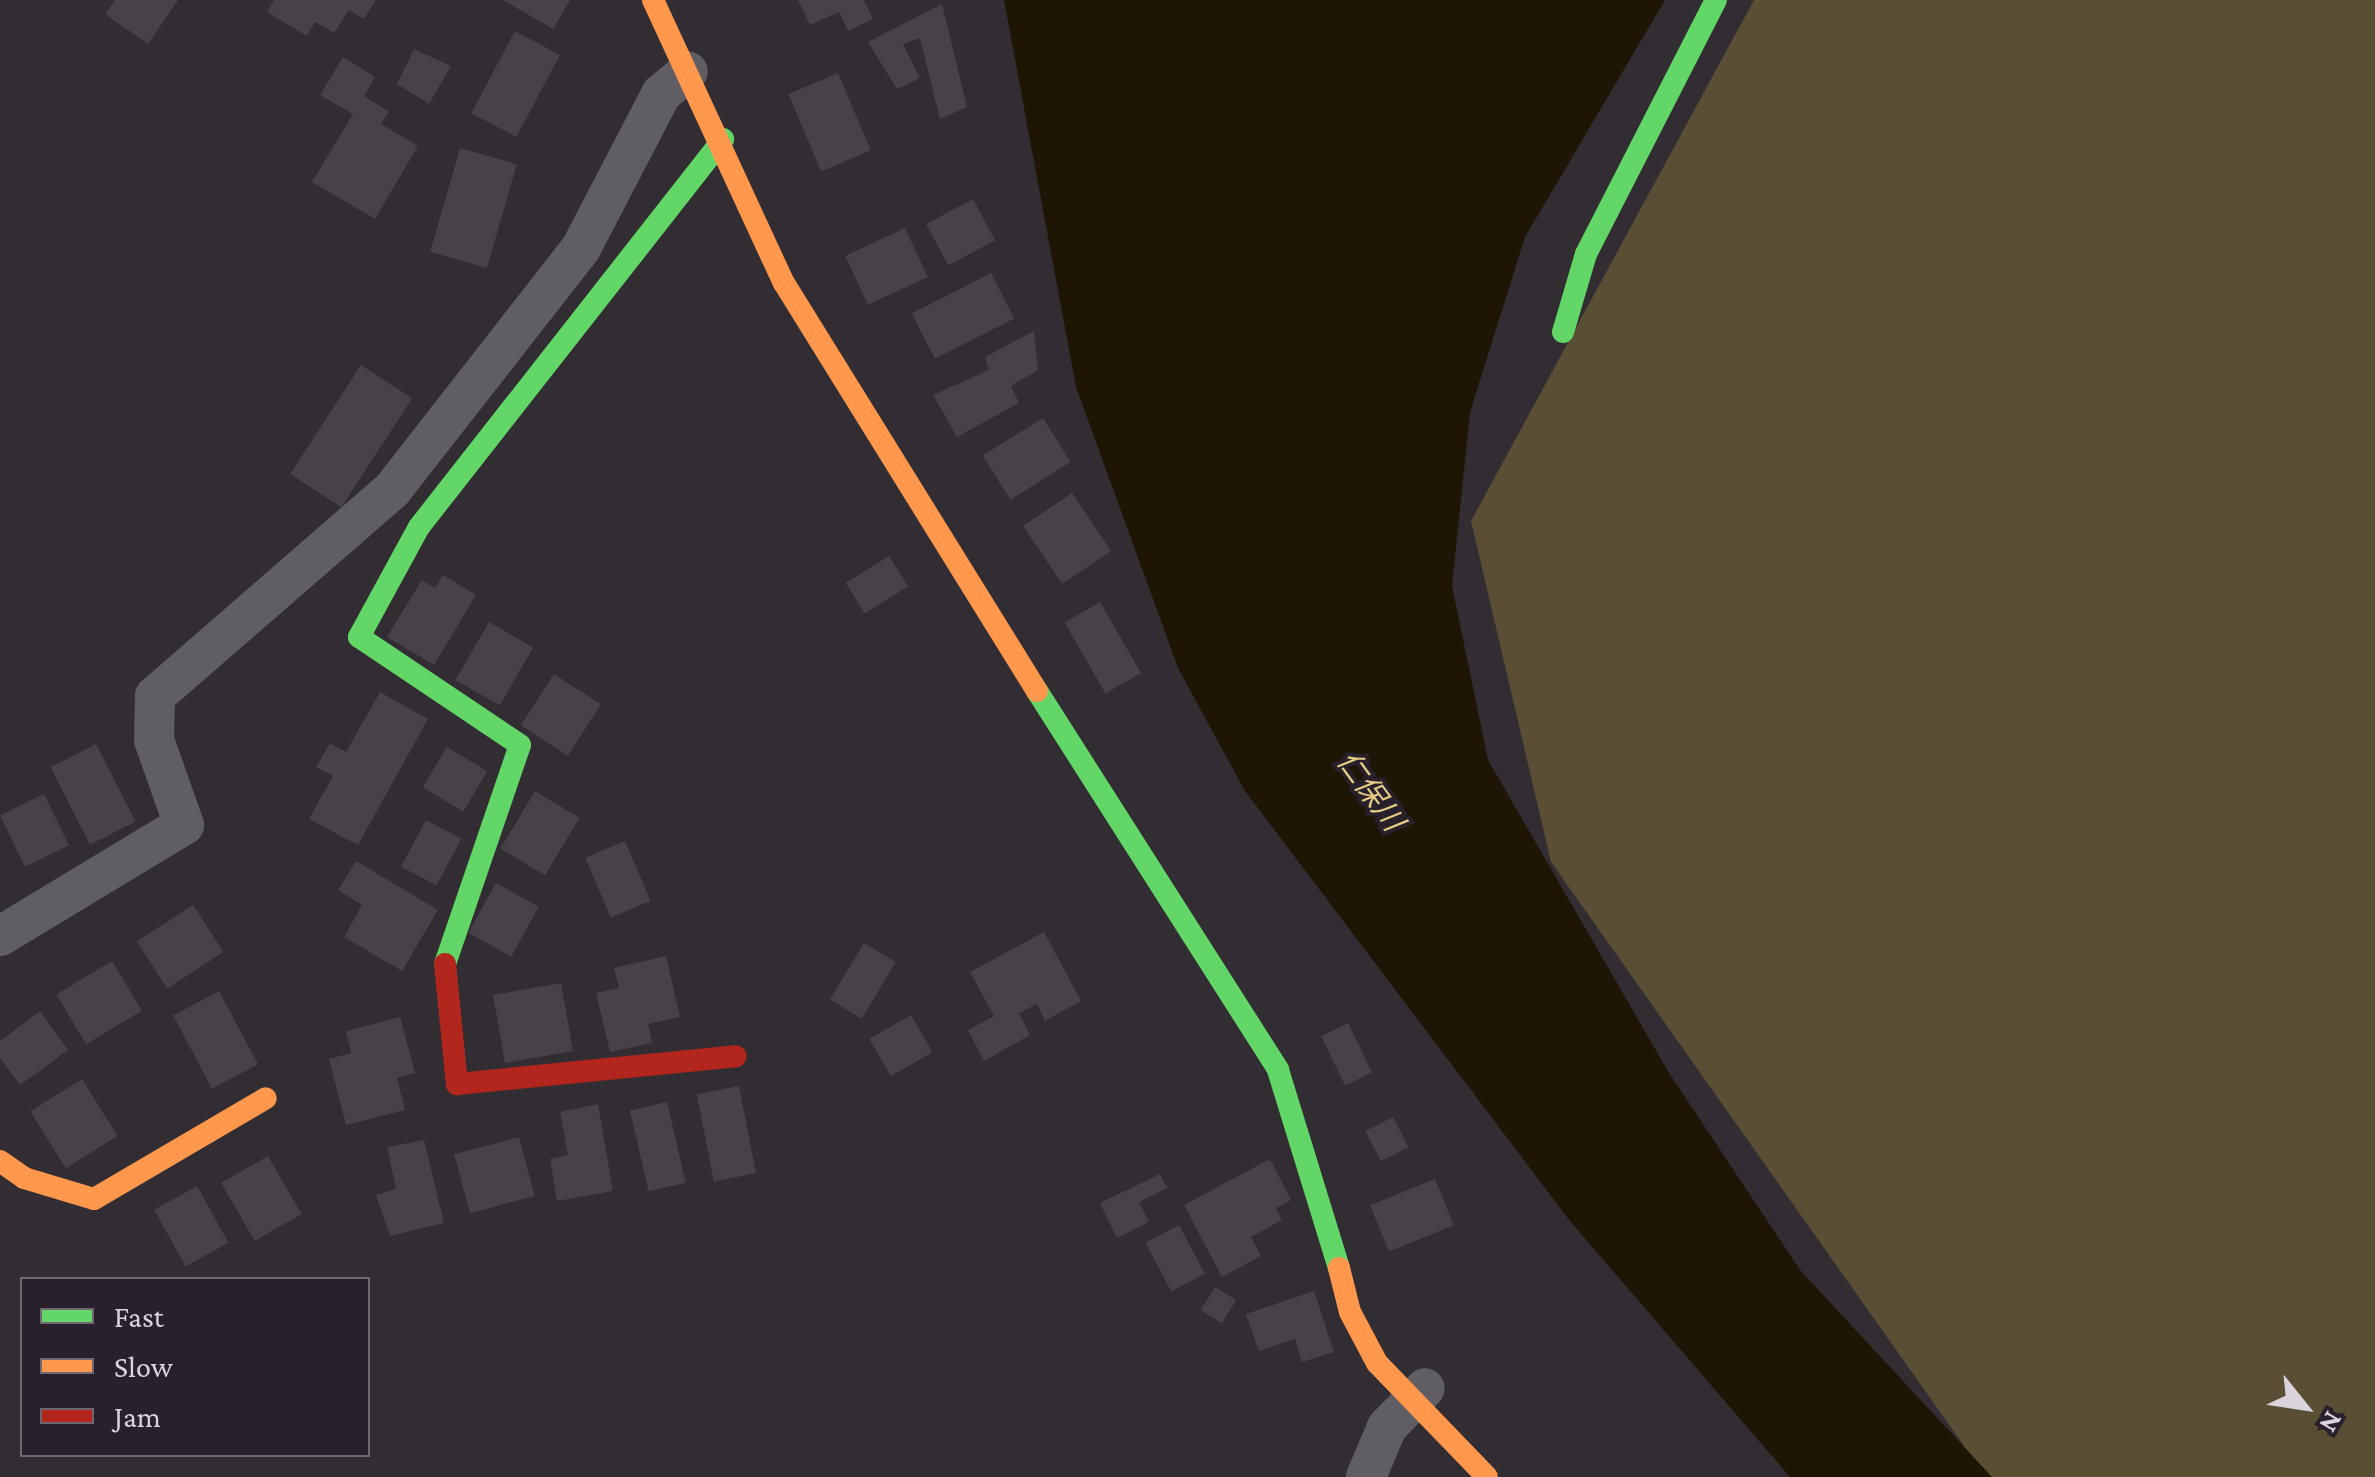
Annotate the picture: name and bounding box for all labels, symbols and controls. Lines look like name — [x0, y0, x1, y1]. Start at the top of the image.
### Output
water label: 仁保川 — [1329, 744, 1411, 838]
legend — [20, 1277, 370, 1457]
text: Fast — [114, 1300, 164, 1333]
text: Slow — [114, 1350, 173, 1383]
north arrow — [2255, 1357, 2355, 1457]
text: Jam — [114, 1400, 161, 1433]
text: N — [2313, 1406, 2350, 1438]

